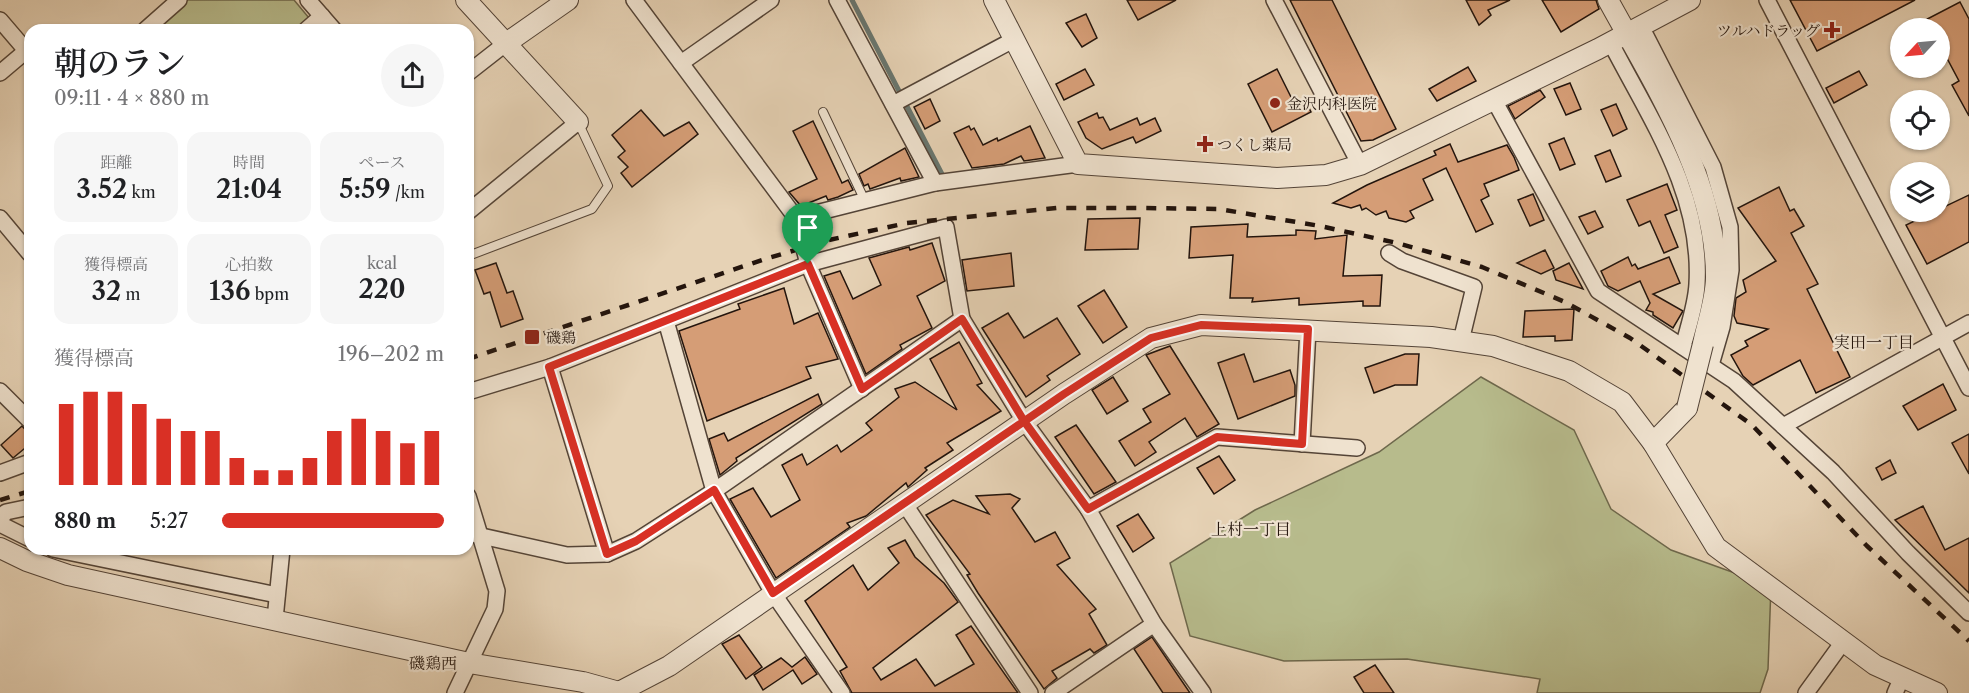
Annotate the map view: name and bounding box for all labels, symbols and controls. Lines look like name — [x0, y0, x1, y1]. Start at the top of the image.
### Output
north arrow — [1890, 18, 1950, 78]
map controls — [1890, 18, 1950, 222]
place label: ツルハドラッグ — [1717, 21, 1820, 40]
marker: ツルハドラッグ — [1825, 23, 1839, 37]
text: 朝のラン — [54, 43, 186, 84]
button: share — [381, 44, 444, 107]
text: 09:11 · 4 × 880 m — [54, 86, 209, 110]
button: locate — [1890, 90, 1950, 150]
place label: 金沢内科医院 — [1287, 94, 1377, 113]
marker: 金沢内科医院 — [1268, 96, 1282, 110]
place label: つくし薬局 — [1217, 135, 1292, 154]
marker: つくし薬局 — [1198, 137, 1212, 151]
text: 距離 — [100, 152, 132, 172]
text: 時間 — [233, 152, 265, 172]
text: ペース — [358, 152, 406, 172]
button: layers — [1890, 162, 1950, 222]
text: 3.52 — [76, 173, 127, 205]
text: 21:04 — [216, 173, 282, 205]
text: 5:59 — [339, 173, 391, 205]
text: km — [127, 182, 156, 202]
text: /km — [391, 182, 425, 202]
pin — [782, 202, 833, 264]
icon: arrive — [791, 211, 824, 244]
text: kcal — [367, 253, 397, 273]
text: 獲得標高 — [84, 254, 148, 274]
text: 心拍数 — [225, 254, 273, 274]
text: 220 — [359, 273, 405, 305]
text: 32 — [92, 275, 121, 307]
text: 136 — [209, 275, 250, 307]
text: m — [121, 284, 140, 304]
text: bpm — [250, 284, 289, 304]
marker: 磯鶏 — [523, 328, 541, 346]
place label: 磯鶏 — [546, 328, 576, 347]
district label: 実田一丁目 — [1834, 332, 1914, 352]
text: 196–202 m — [338, 342, 444, 366]
text: 獲得標高 — [54, 346, 134, 370]
text: 880 m — [54, 509, 116, 533]
text: 5:27 — [150, 509, 188, 533]
district label: 上村一丁目 — [1211, 519, 1291, 539]
district label: 磯鶏西 — [409, 653, 457, 673]

